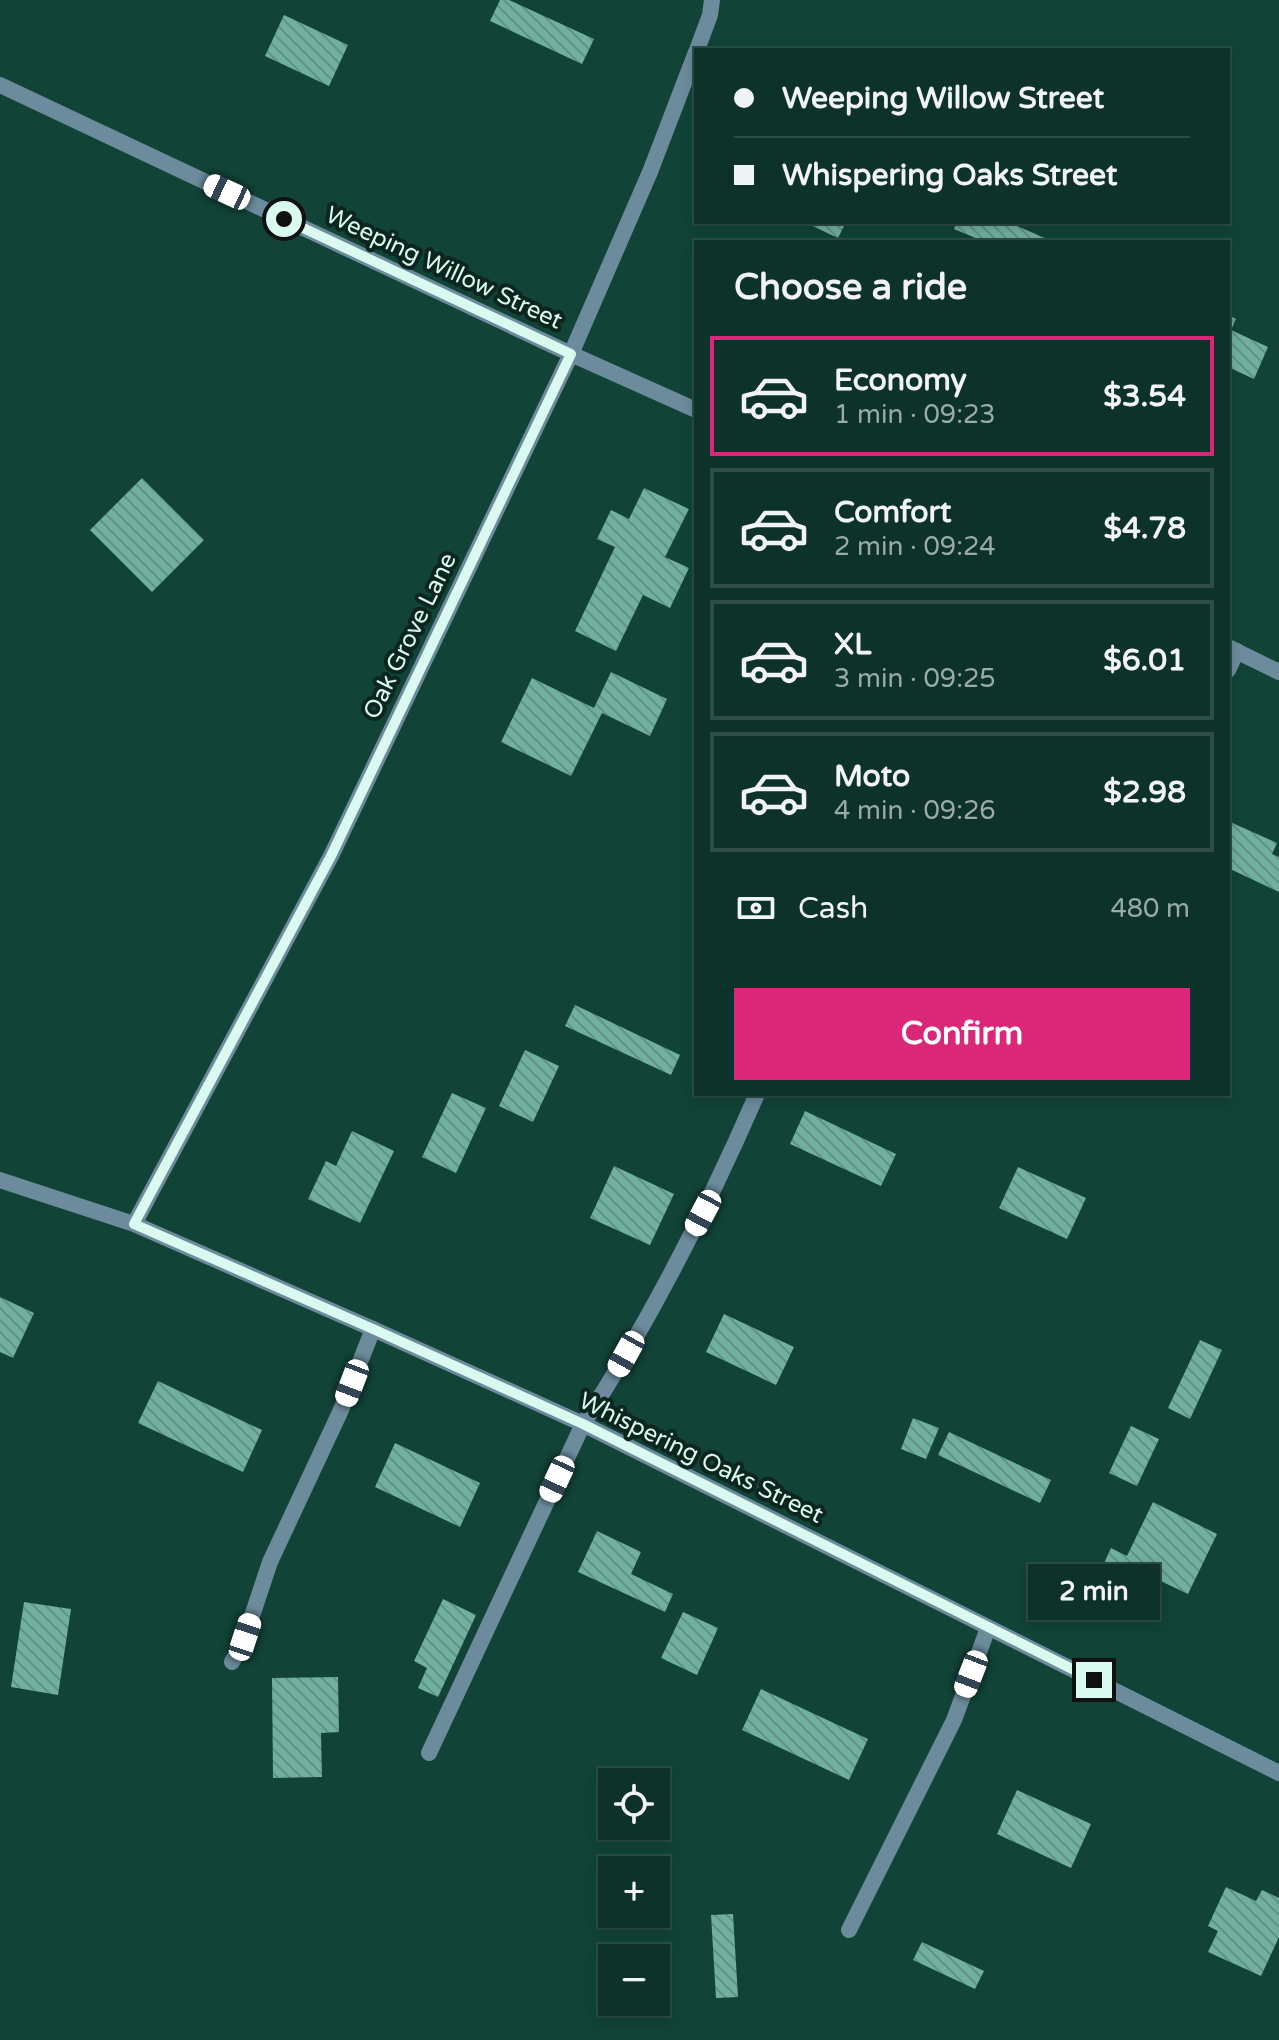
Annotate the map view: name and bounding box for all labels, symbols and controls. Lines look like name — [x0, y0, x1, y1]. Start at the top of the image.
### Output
text: Weeping Willow Street — [782, 80, 1104, 117]
text: Whispering Oaks Street — [782, 157, 1117, 194]
car — [200, 171, 254, 213]
street label: Weeping Willow Street — [321, 200, 567, 336]
route start — [266, 201, 302, 237]
text: Choose a ride — [734, 266, 967, 309]
icon: car — [738, 360, 810, 432]
text: Economy — [834, 362, 967, 399]
text: $3.54 — [1103, 378, 1186, 415]
text: 1 min · 09:23 — [834, 399, 996, 430]
icon: car — [738, 492, 810, 564]
text: Comfort — [834, 494, 952, 531]
text: $4.78 — [1104, 510, 1186, 547]
text: 2 min · 09:24 — [834, 531, 996, 562]
street label: Oak Grove Lane — [357, 548, 463, 724]
icon: car — [738, 624, 810, 696]
text: XL — [834, 626, 871, 663]
text: $6.01 — [1103, 642, 1186, 679]
text: 3 min · 09:25 — [834, 663, 996, 694]
icon: car — [738, 756, 810, 828]
text: Moto — [834, 758, 910, 795]
text: $2.98 — [1103, 774, 1186, 811]
text: 4 min · 09:26 — [834, 795, 996, 826]
icon: cash — [734, 886, 778, 930]
text: Cash — [798, 890, 868, 927]
text: 480 m — [1110, 893, 1190, 924]
button: Confirm — [734, 988, 1190, 1080]
car — [681, 1186, 725, 1240]
car — [604, 1327, 648, 1381]
car — [332, 1356, 372, 1410]
street label: Whispering Oaks Street — [574, 1386, 828, 1530]
car — [536, 1452, 578, 1506]
callout: 2 min — [1028, 1564, 1160, 1620]
text: 2 min — [1059, 1576, 1129, 1607]
car — [226, 1610, 264, 1664]
car — [951, 1647, 991, 1701]
route end — [1076, 1662, 1112, 1698]
map controls — [598, 1768, 670, 2016]
button: locate — [598, 1768, 670, 1840]
button: + — [598, 1856, 670, 1928]
button: − — [598, 1944, 670, 2016]

